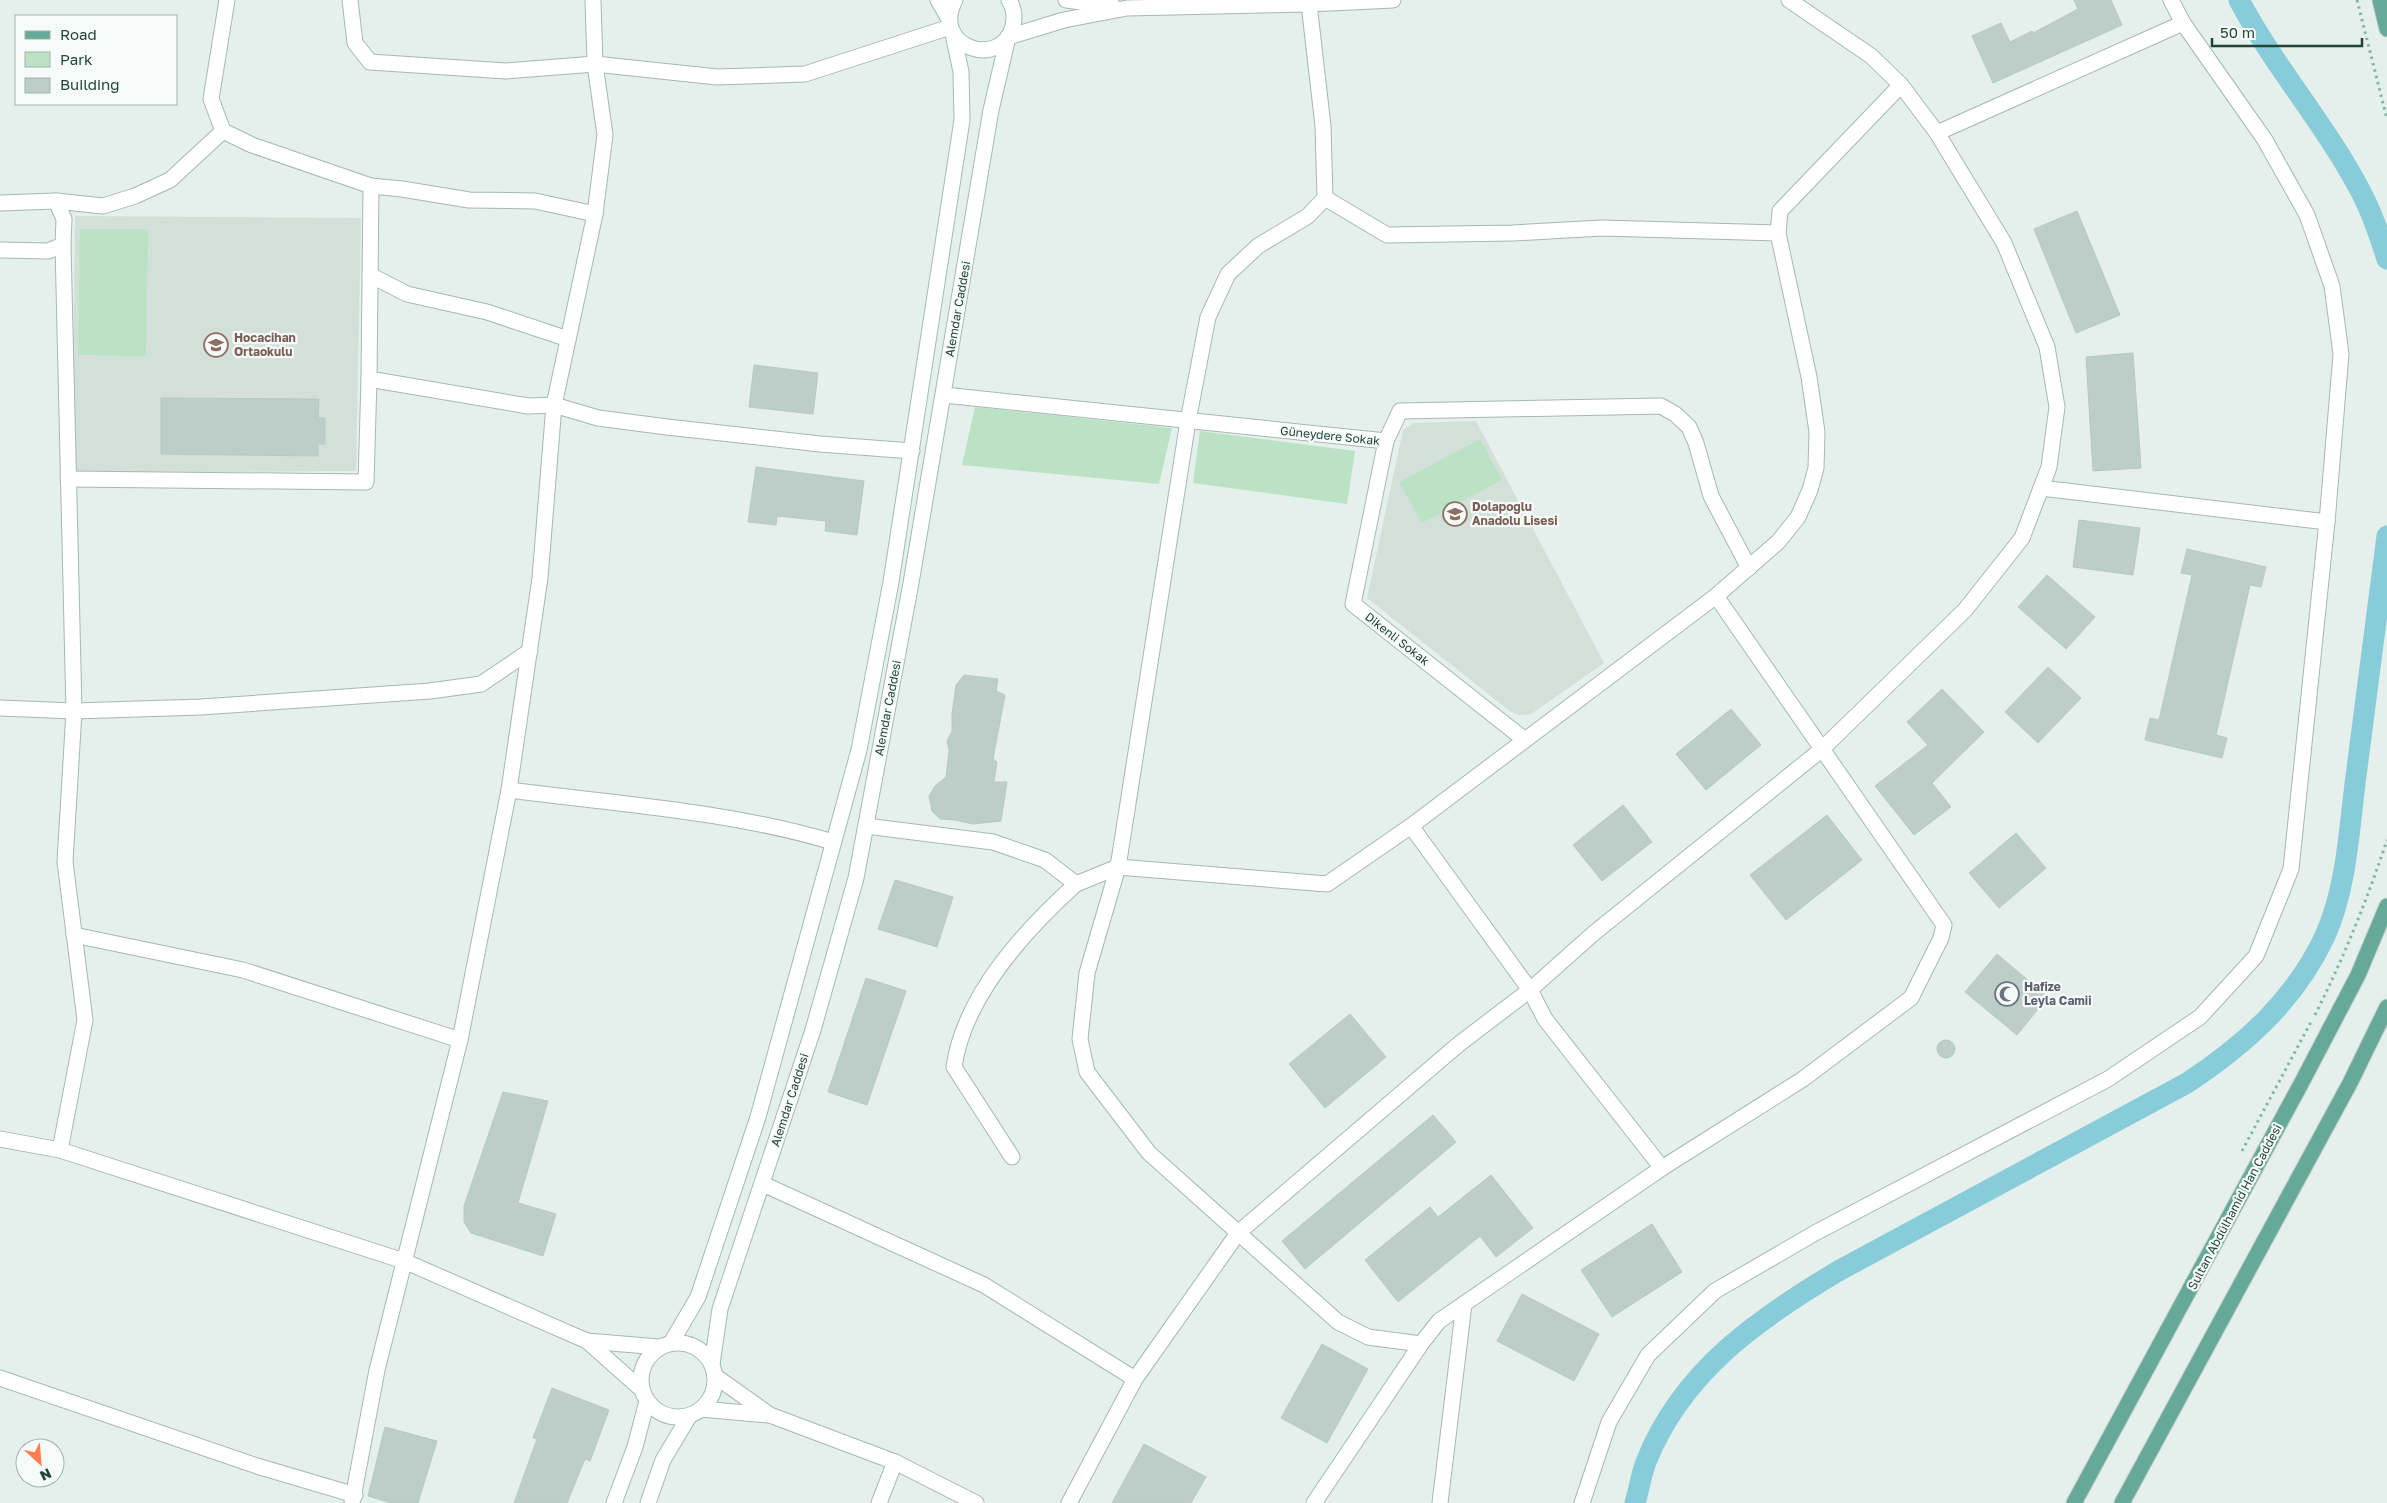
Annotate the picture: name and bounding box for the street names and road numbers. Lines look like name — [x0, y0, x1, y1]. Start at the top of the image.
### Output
street label: Alemdar Caddesi — [942, 260, 973, 358]
street label: Güneydere Sokak — [1279, 423, 1381, 448]
street label: Dikenli Sokak — [1362, 609, 1433, 669]
street label: Alemdar Caddesi — [871, 659, 904, 757]
street label: Alemdar Caddesi — [767, 1051, 812, 1148]
street label: Sultan Abdülhamid Han Caddesi — [2184, 1121, 2285, 1292]

